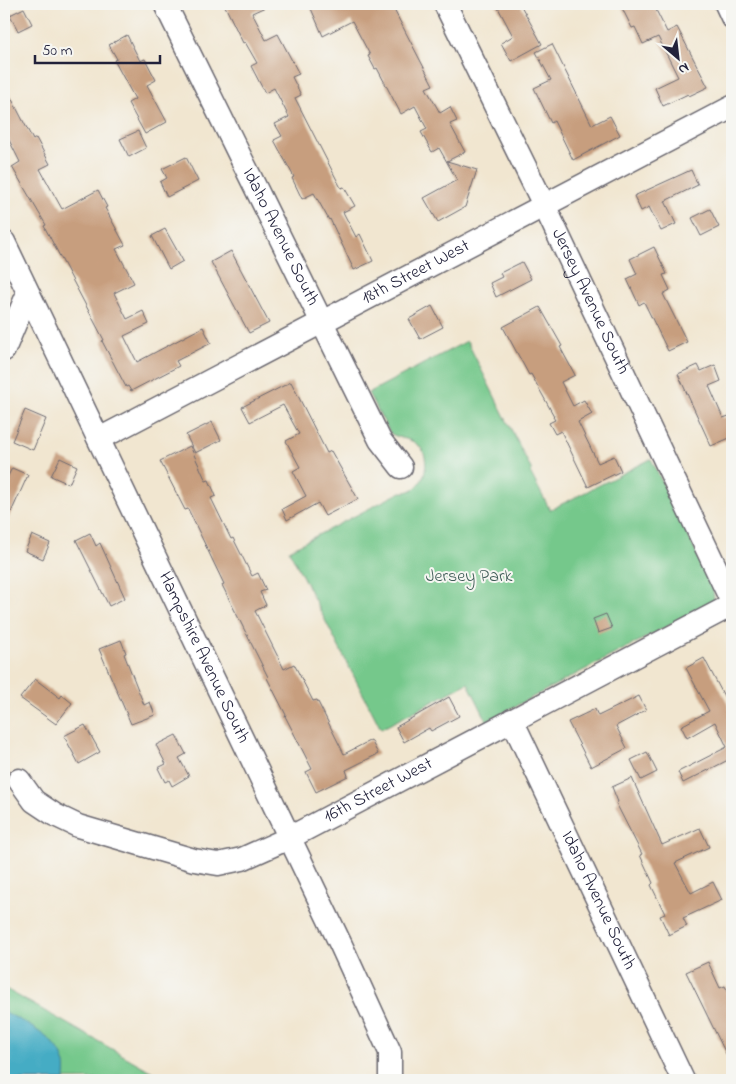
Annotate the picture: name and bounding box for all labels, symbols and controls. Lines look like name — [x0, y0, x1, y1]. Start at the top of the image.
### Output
scale bar — [35, 32, 160, 64]
north arrow — [654, 32, 704, 82]
text: 50 m — [42, 40, 73, 62]
text: N — [674, 57, 693, 80]
street label: Idaho Avenue South — [235, 164, 325, 311]
street label: Jersey Avenue South — [544, 224, 635, 379]
street label: 18th Street West — [357, 234, 475, 312]
park label: Jersey Park — [426, 564, 512, 590]
street label: Hampshire Avenue South — [151, 568, 255, 748]
street label: 16th Street West — [319, 751, 438, 830]
street label: Idaho Avenue South — [554, 827, 642, 974]

